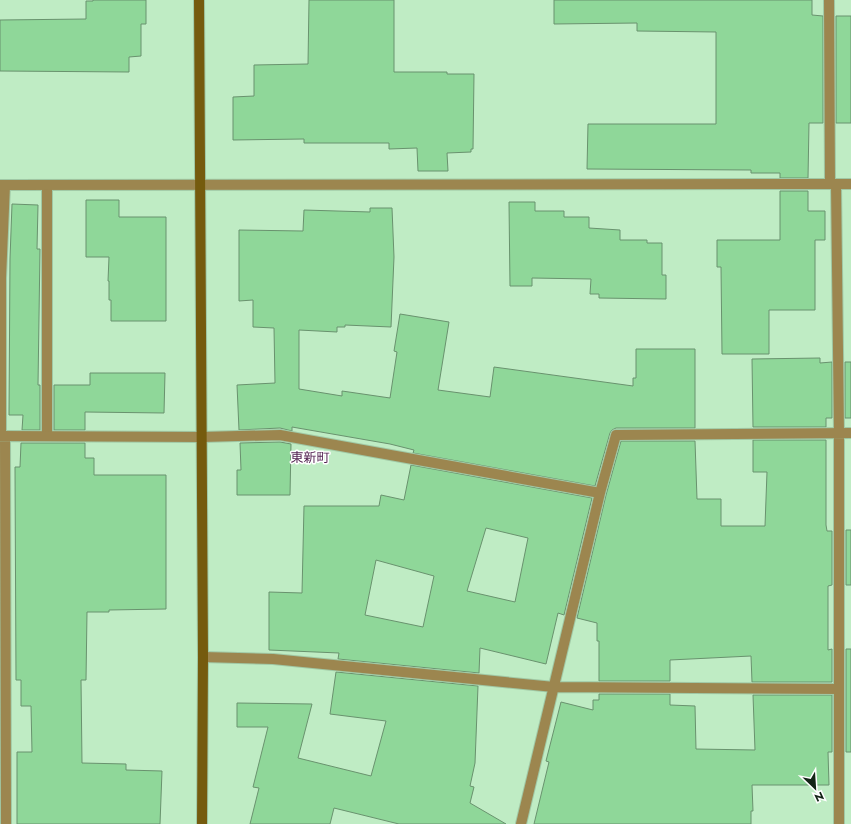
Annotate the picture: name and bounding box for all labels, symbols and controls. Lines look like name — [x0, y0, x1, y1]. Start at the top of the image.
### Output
district label: 東新町 — [290, 448, 330, 467]
north arrow — [795, 768, 835, 808]
text: N — [812, 788, 827, 806]

